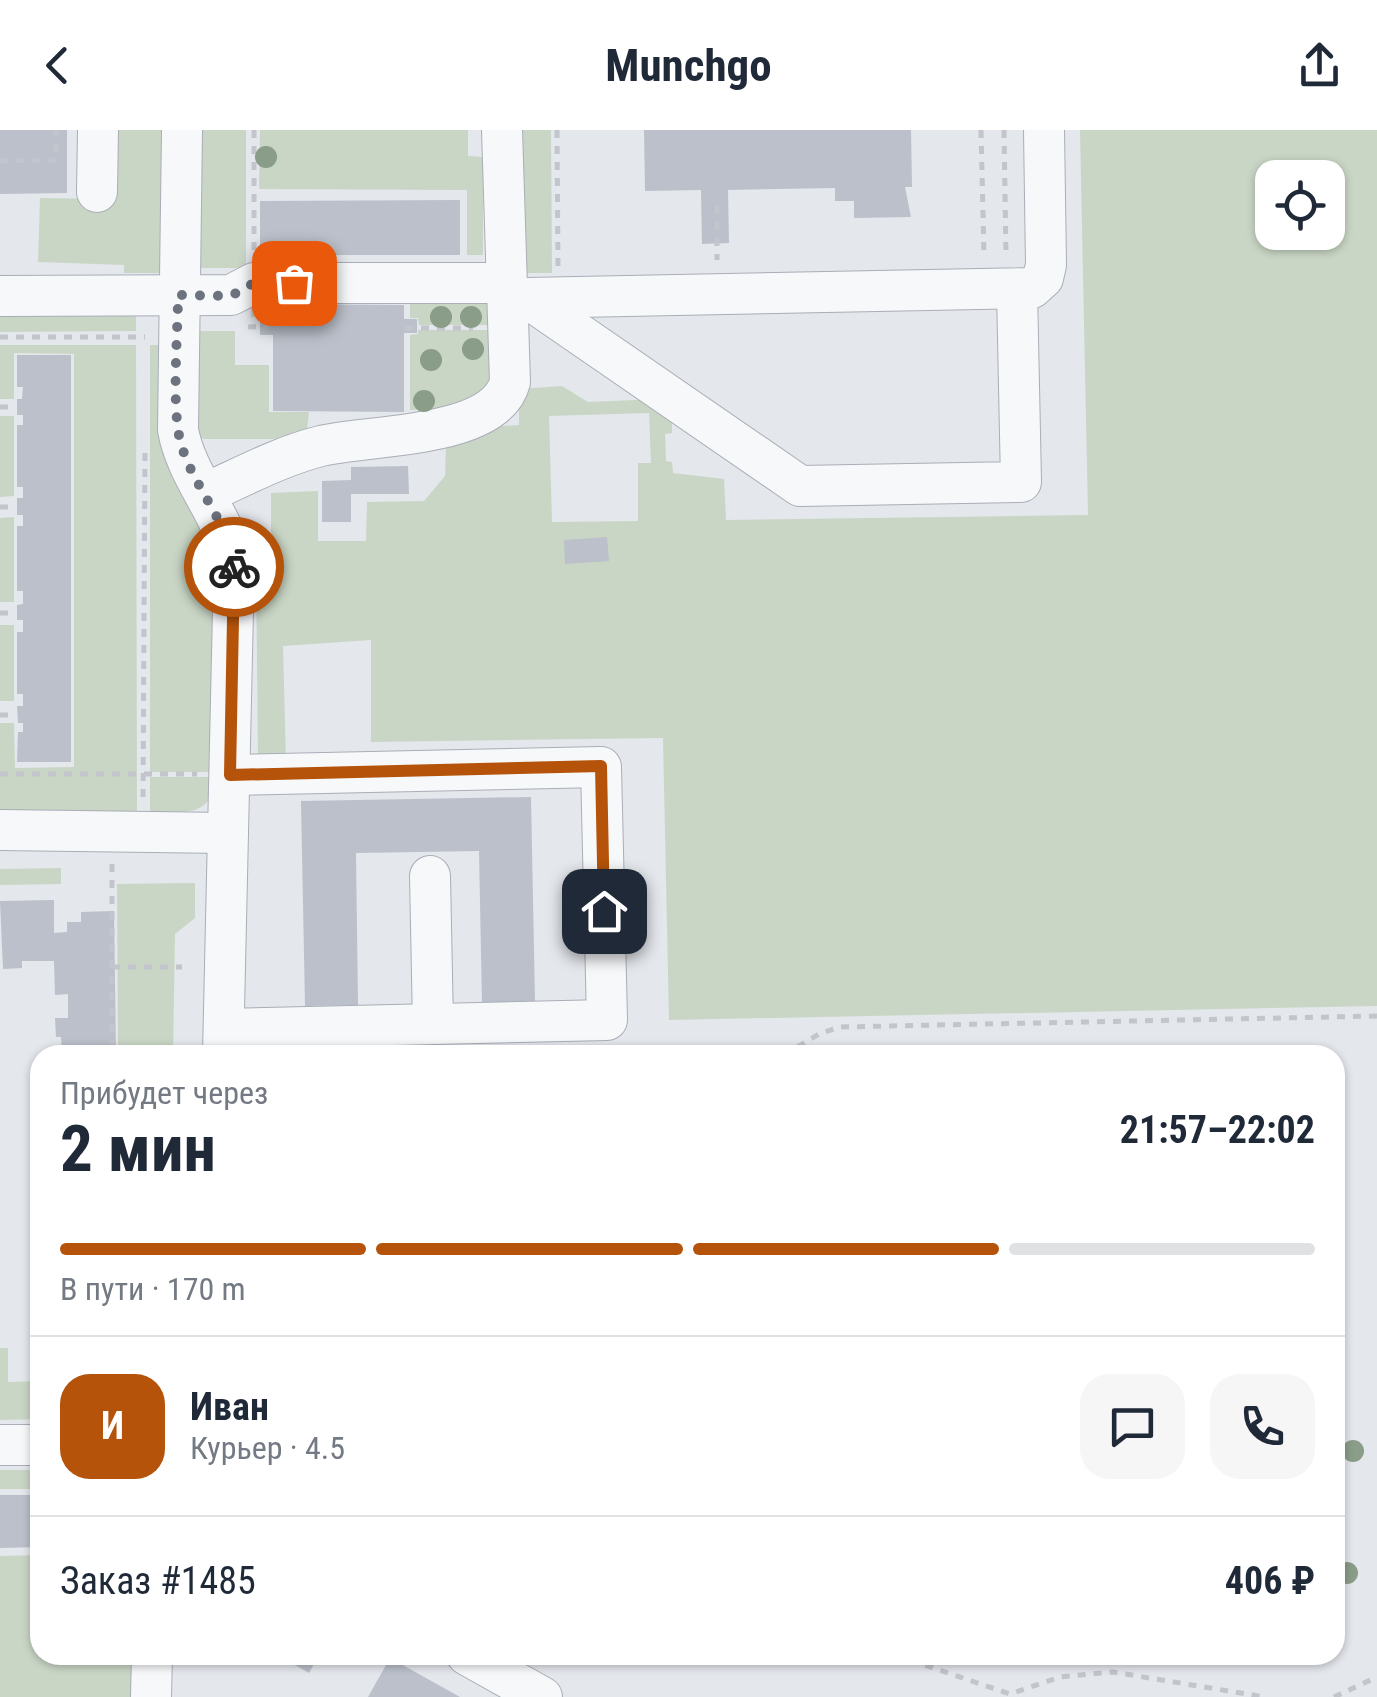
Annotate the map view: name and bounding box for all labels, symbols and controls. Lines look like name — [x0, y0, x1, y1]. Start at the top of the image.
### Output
icon: back — [30, 38, 85, 93]
icon: share — [1292, 38, 1347, 93]
text: Munchgo — [605, 39, 772, 92]
map controls — [1255, 160, 1345, 250]
button: locate — [1255, 160, 1345, 250]
pin — [252, 241, 337, 326]
icon: bag — [267, 256, 322, 311]
courier — [184, 517, 284, 617]
icon: bike — [207, 540, 262, 595]
pin — [562, 869, 647, 954]
icon: home — [577, 884, 632, 939]
text: Прибудет через — [60, 1074, 268, 1112]
text: 21:57–22:02 — [1120, 1108, 1315, 1152]
text: 2 мин — [60, 1111, 216, 1187]
text: В пути · 170 m — [60, 1270, 246, 1308]
button: chat — [1080, 1374, 1185, 1479]
button: phone — [1210, 1374, 1315, 1479]
text: Иван — [190, 1385, 269, 1429]
text: И — [101, 1404, 124, 1448]
text: Курьер · 4.5 — [190, 1429, 345, 1467]
text: Заказ #1485 — [60, 1559, 256, 1603]
text: 406 ₽ — [1225, 1559, 1315, 1603]

